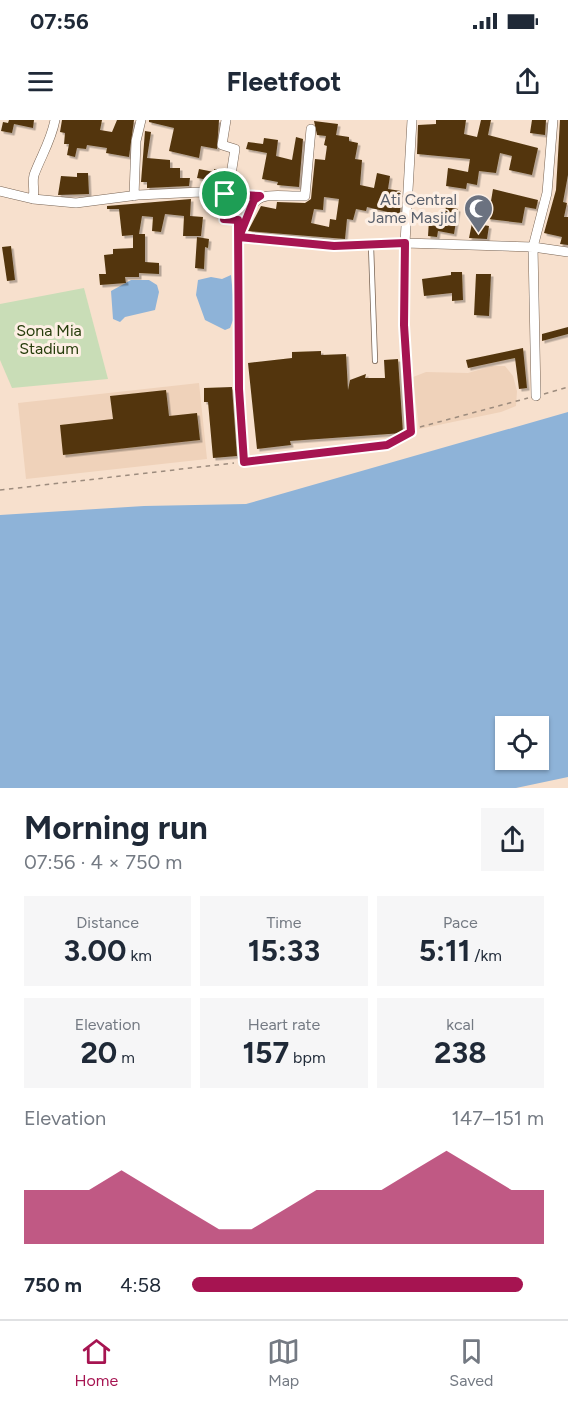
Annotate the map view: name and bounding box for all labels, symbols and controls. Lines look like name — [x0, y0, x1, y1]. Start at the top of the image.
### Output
text: 07:56 — [30, 8, 89, 35]
icon: menu — [24, 65, 57, 98]
text: Fleetfoot — [227, 65, 341, 98]
icon: share — [511, 65, 544, 98]
pin — [199, 168, 250, 219]
icon: arrive — [208, 177, 241, 210]
place label: Ati Central Jame Masjid — [368, 190, 457, 227]
mosque icon: Ati Central Jame Masjid — [462, 192, 494, 234]
park label: Sona Mia Stadium — [16, 321, 82, 358]
map controls — [495, 716, 549, 770]
button: locate — [495, 716, 549, 770]
text: Morning run — [24, 808, 208, 847]
button: share — [481, 808, 544, 871]
text: 07:56 · 4 × 750 m — [24, 850, 182, 874]
text: Distance — [76, 913, 139, 932]
text: Time — [267, 913, 301, 932]
text: Pace — [443, 913, 478, 932]
text: 3.00 — [64, 932, 127, 969]
text: 15:33 — [248, 932, 320, 969]
text: 5:11 — [419, 932, 470, 969]
text: km — [127, 946, 152, 965]
text: /km — [470, 946, 502, 965]
text: Elevation — [75, 1015, 141, 1034]
text: Heart rate — [248, 1015, 320, 1034]
text: kcal — [446, 1015, 474, 1034]
text: 20 — [80, 1034, 117, 1071]
text: 157 — [242, 1034, 289, 1071]
text: 238 — [434, 1034, 487, 1071]
text: m — [117, 1048, 135, 1067]
text: bpm — [289, 1048, 326, 1067]
text: Elevation — [24, 1106, 106, 1130]
text: 147–151 m — [452, 1106, 544, 1130]
text: 750 m — [24, 1273, 82, 1297]
text: 4:58 — [120, 1273, 161, 1297]
tab: Home — [75, 1335, 118, 1390]
tab: Map — [267, 1335, 300, 1390]
tab: Saved — [449, 1335, 493, 1390]

